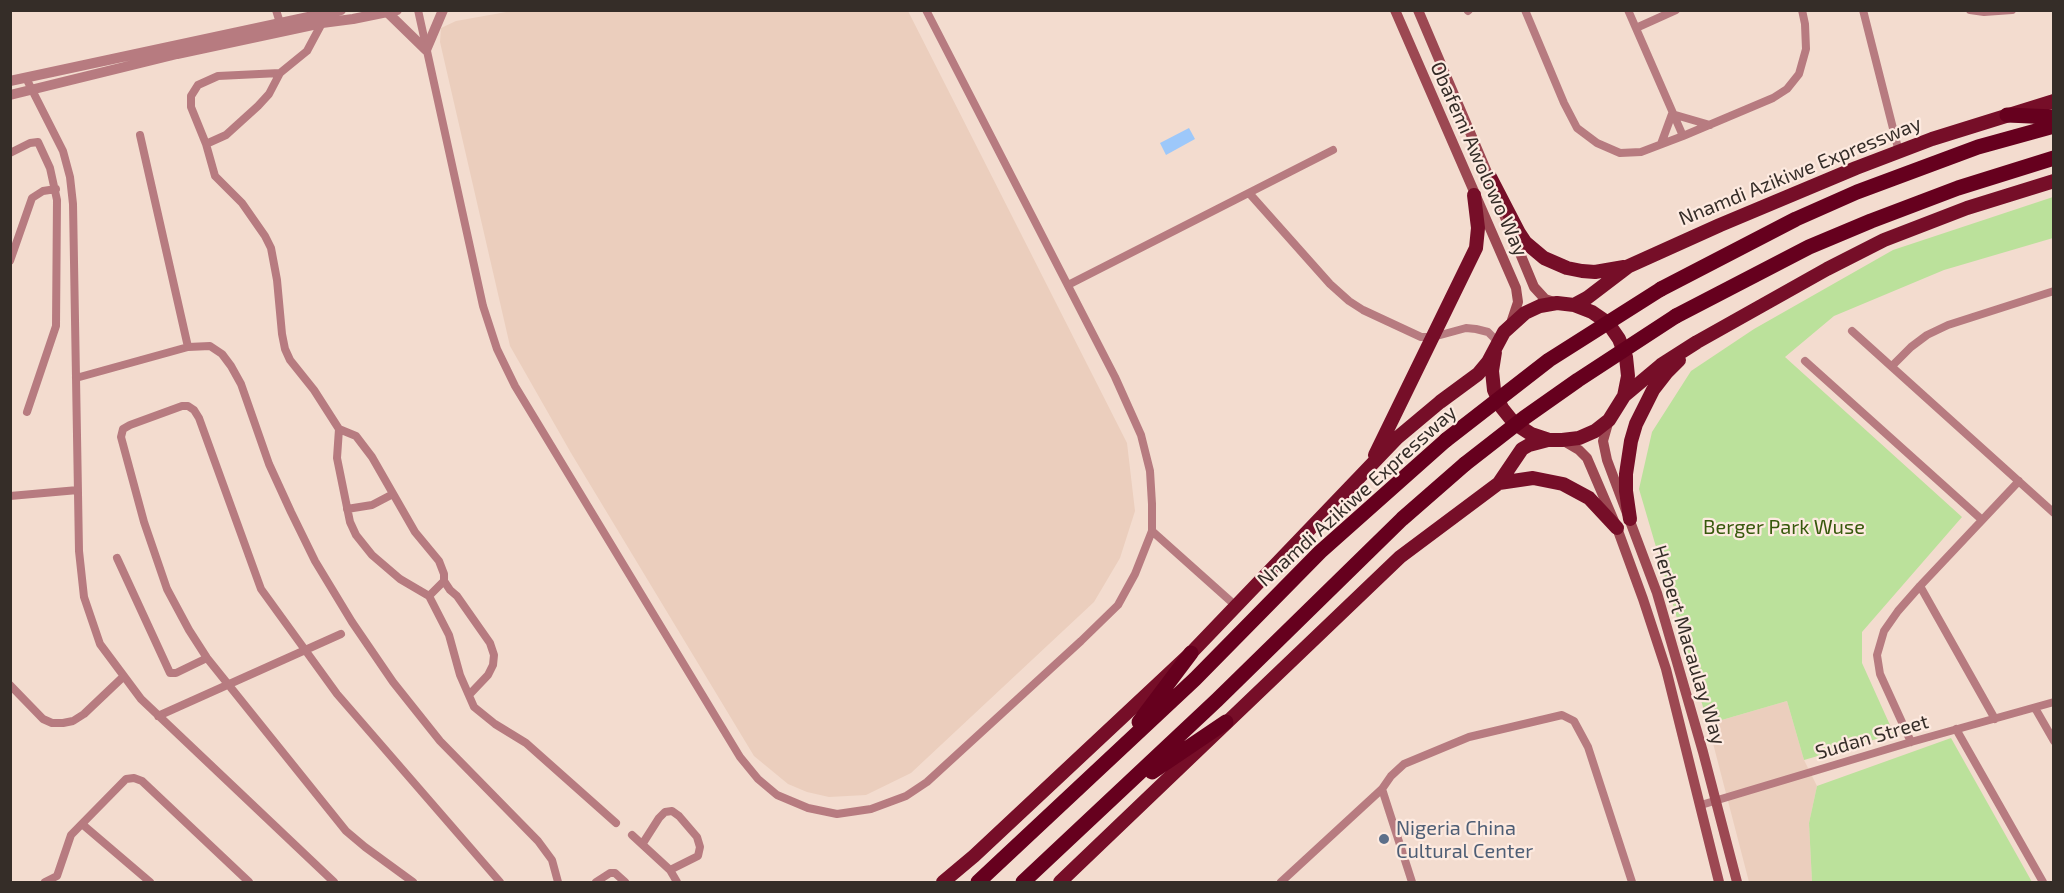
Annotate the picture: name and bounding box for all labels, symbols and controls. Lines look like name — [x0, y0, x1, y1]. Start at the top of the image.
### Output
street label: Obafemi Awolowo Way — [1425, 58, 1533, 260]
street label: Nnamdi Azikiwe Expressway — [1675, 111, 1925, 231]
street label: Nnamdi Azikiwe Expressway — [1253, 400, 1461, 592]
park label: Berger Park Wuse — [1703, 515, 1865, 539]
street label: Herbert Macaulay Way — [1647, 542, 1731, 748]
street label: Sudan Street — [1813, 709, 1931, 765]
place label: Nigeria China Cultural Center — [1396, 816, 1533, 863]
marker: Nigeria China Cultural Center — [1377, 832, 1391, 846]

